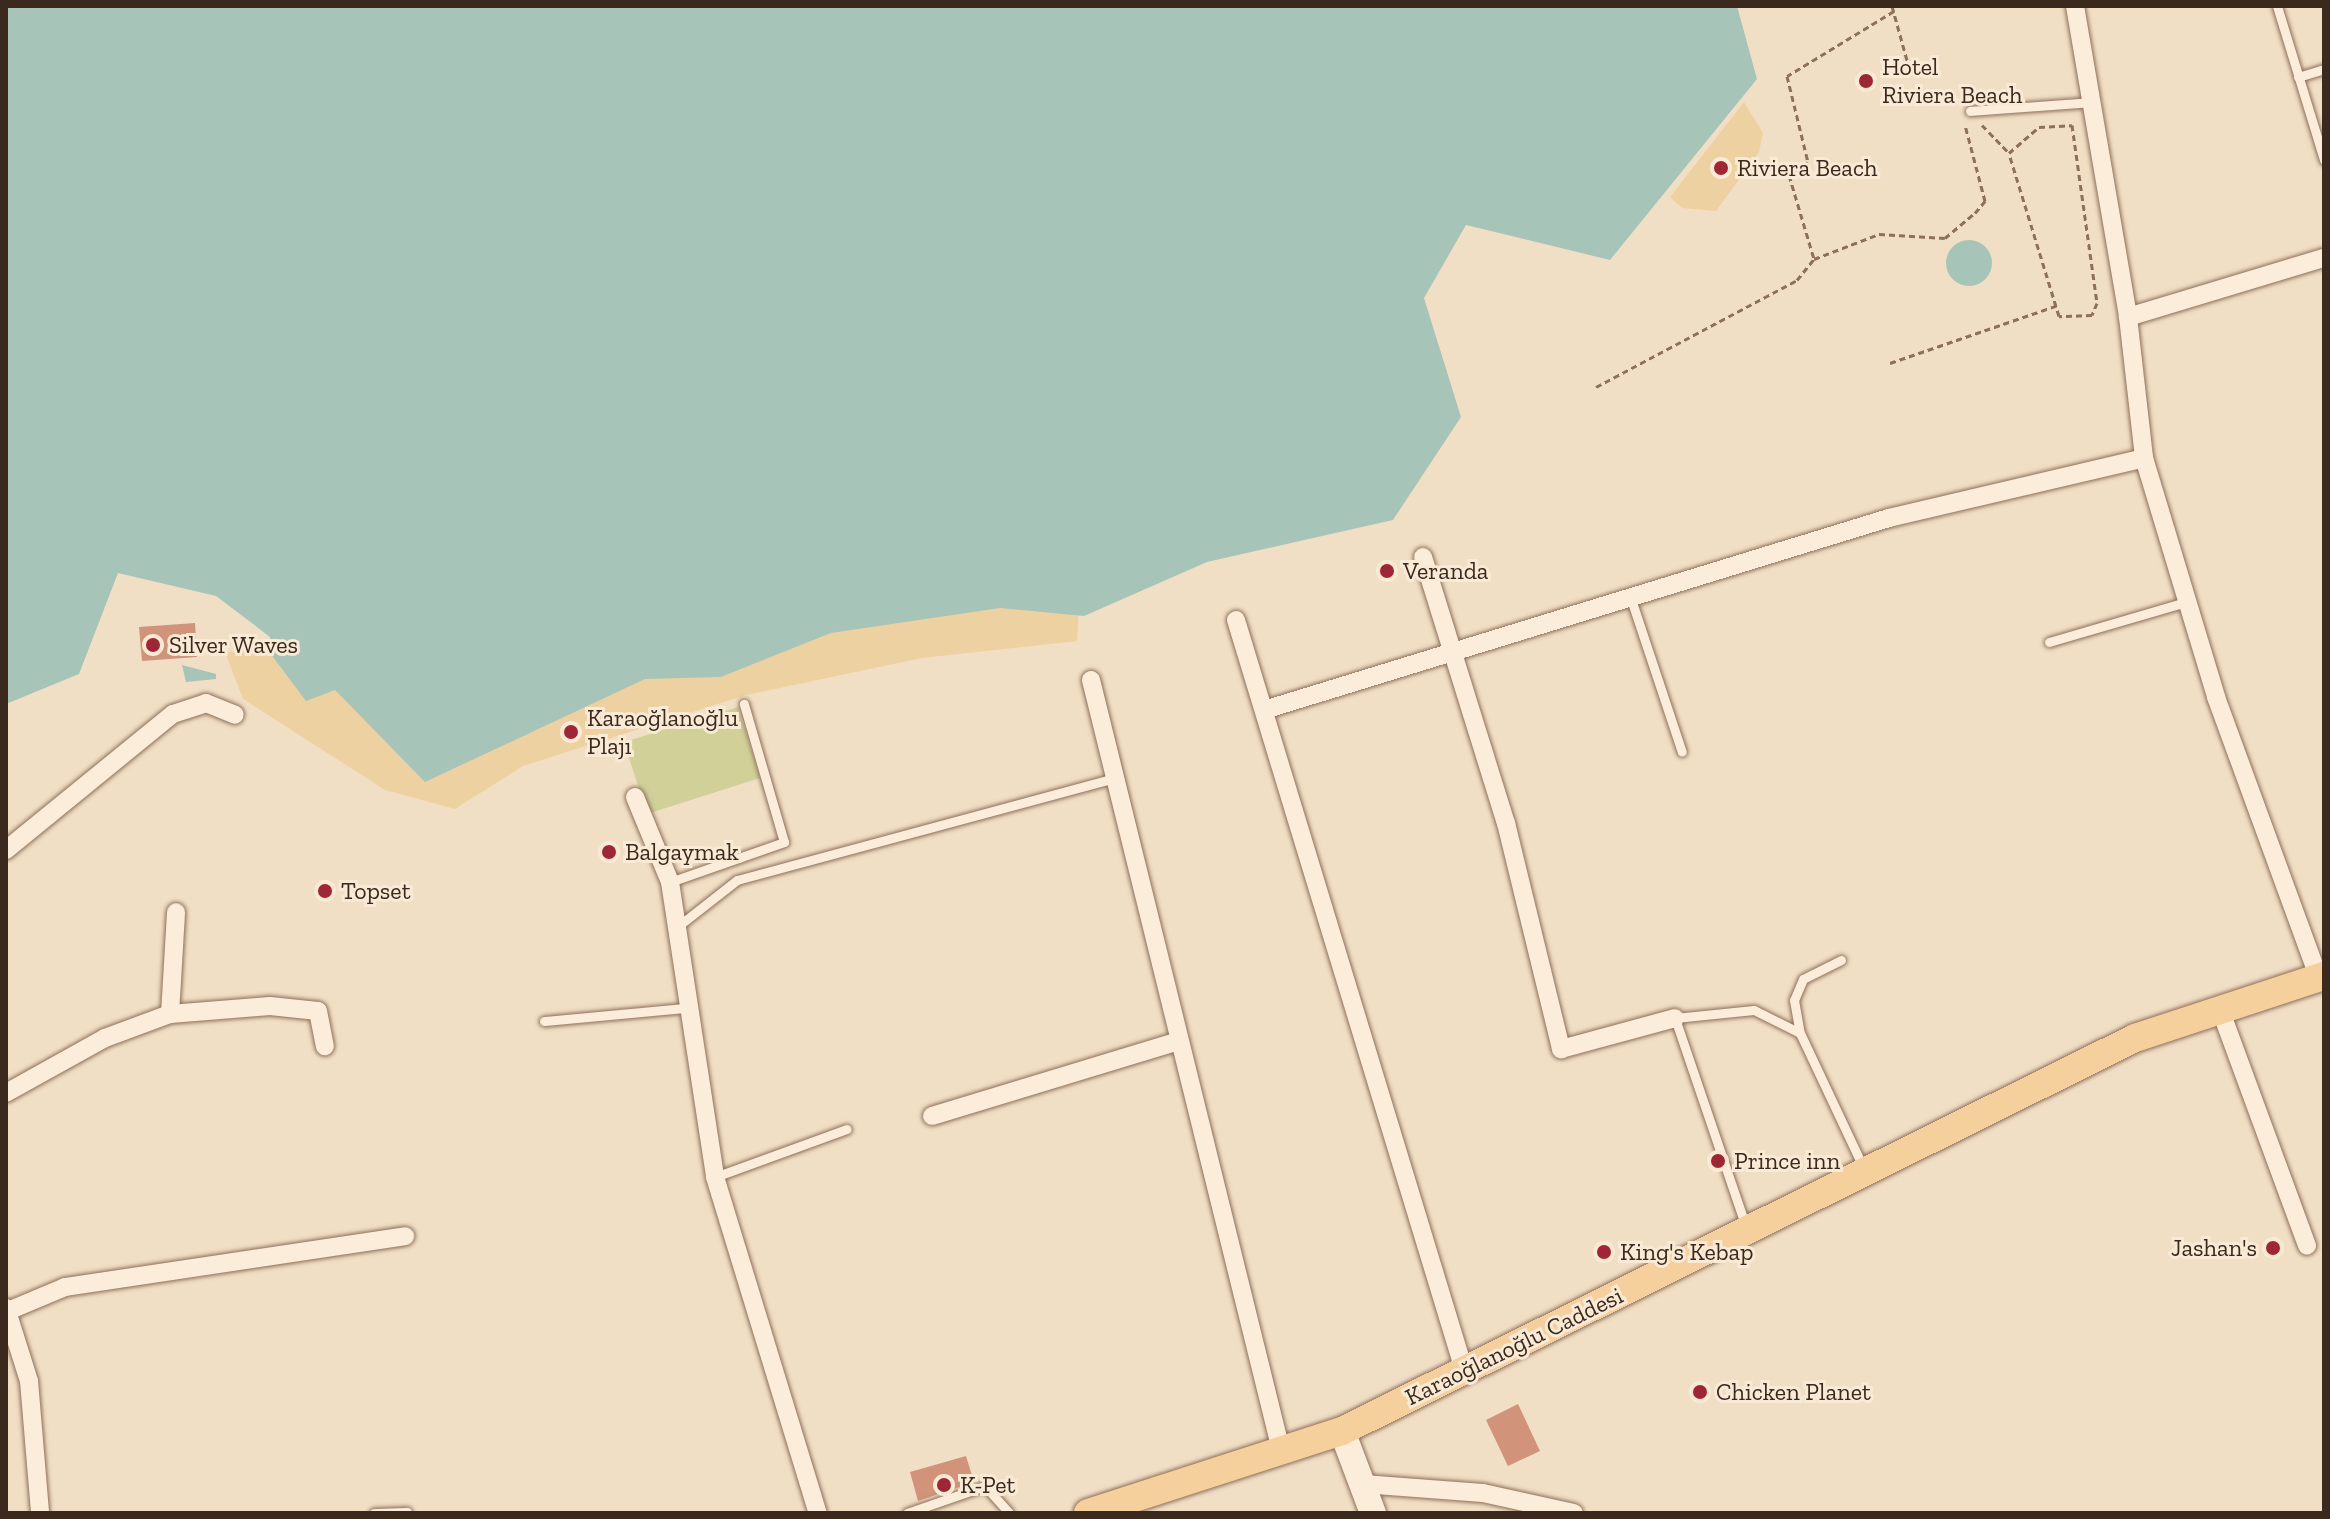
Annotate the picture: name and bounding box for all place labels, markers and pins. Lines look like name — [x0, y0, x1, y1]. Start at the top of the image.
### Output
place label: Hotel Riviera Beach — [1882, 53, 2022, 109]
marker: Hotel Riviera Beach — [1857, 72, 1875, 90]
place label: Riviera Beach — [1737, 154, 1877, 182]
marker: Riviera Beach — [1712, 159, 1730, 177]
place label: Veranda — [1403, 557, 1488, 585]
marker: Veranda — [1378, 562, 1396, 580]
place label: Silver Waves — [169, 631, 299, 659]
marker: Silver Waves — [144, 636, 162, 654]
place label: Karaoğlanoğlu Plajı — [587, 704, 738, 760]
marker: Karaoğlanoğlu Plajı — [562, 723, 580, 741]
place label: Balgaymak — [625, 838, 739, 866]
marker: Balgaymak — [600, 843, 618, 861]
place label: Topset — [341, 877, 411, 905]
marker: Topset — [316, 882, 334, 900]
place label: Prince inn — [1734, 1147, 1840, 1175]
marker: Prince inn — [1709, 1152, 1727, 1170]
place label: Jashan's — [2171, 1234, 2257, 1262]
place label: King's Kebap — [1620, 1238, 1753, 1266]
marker: Jashan's — [2264, 1239, 2282, 1257]
marker: King's Kebap — [1595, 1243, 1613, 1261]
place label: Chicken Planet — [1716, 1378, 1871, 1406]
marker: Chicken Planet — [1691, 1383, 1709, 1401]
place label: K-Pet — [960, 1471, 1015, 1499]
marker: K-Pet — [935, 1476, 953, 1494]

